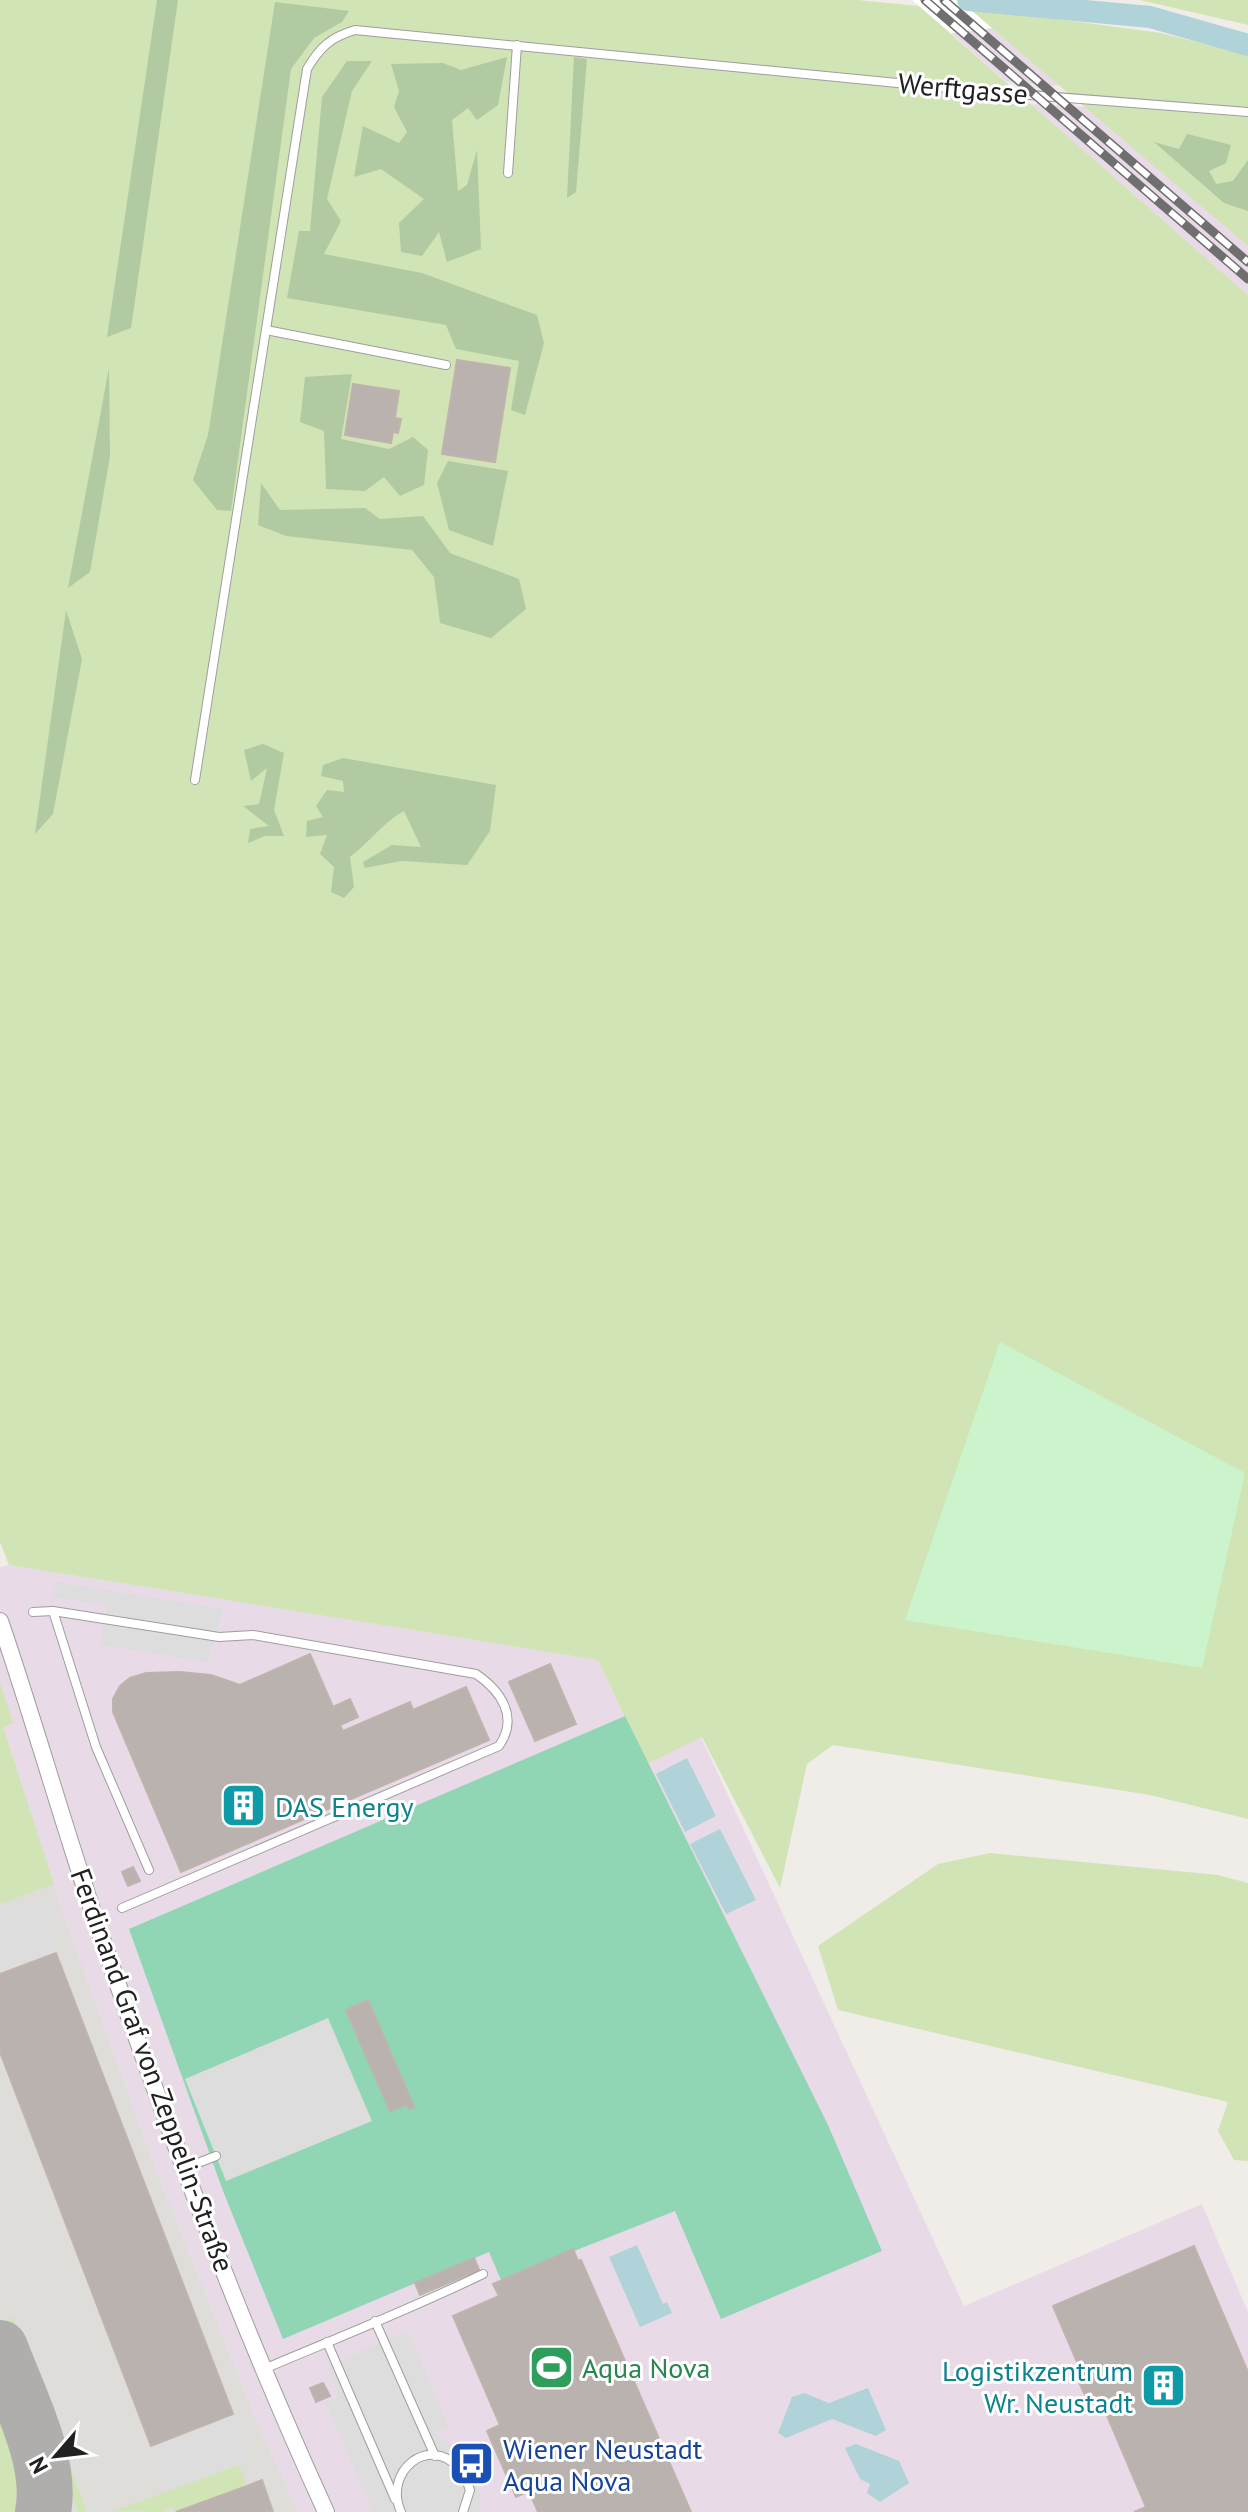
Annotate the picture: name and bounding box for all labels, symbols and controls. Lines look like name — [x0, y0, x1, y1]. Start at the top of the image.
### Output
street label: Werftgasse — [897, 64, 1029, 112]
building icon: DAS Energy — [220, 1782, 268, 1830]
place label: DAS Energy — [275, 1788, 414, 1825]
street label: Ferdinand Graf von Zeppelin-Straße — [63, 1863, 243, 2277]
sports icon: Aqua Nova — [527, 2343, 575, 2391]
place label: Aqua Nova — [582, 2349, 710, 2386]
place label: Logistikzentrum Wr. Neustadt — [942, 2352, 1134, 2421]
building icon: Logistikzentrum Wr. Neustadt — [1140, 2362, 1188, 2410]
north arrow — [16, 2416, 96, 2496]
place label: Wiener Neustadt Aqua Nova — [503, 2430, 703, 2499]
bus stop icon: Wiener Neustadt Aqua Nova — [448, 2440, 496, 2488]
text: N — [23, 2452, 54, 2478]

